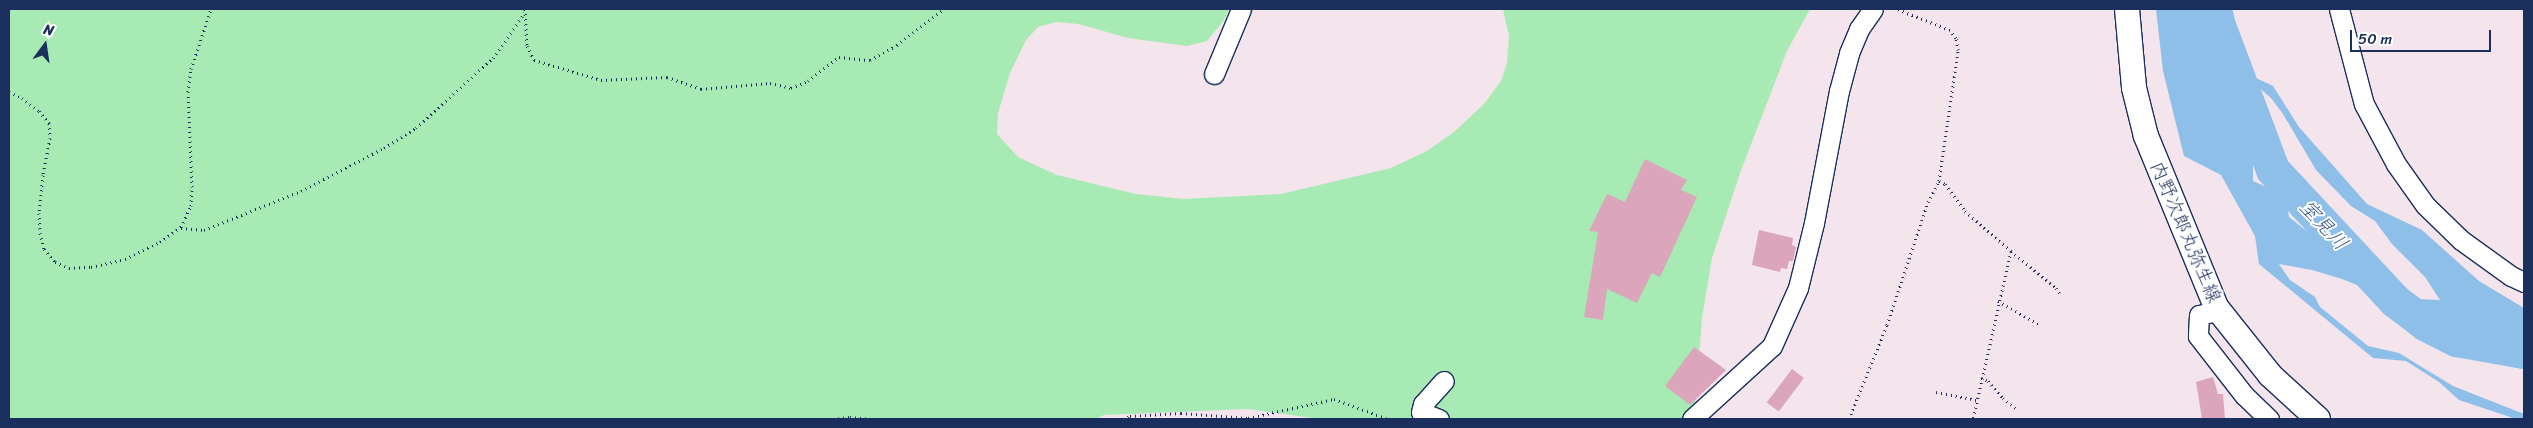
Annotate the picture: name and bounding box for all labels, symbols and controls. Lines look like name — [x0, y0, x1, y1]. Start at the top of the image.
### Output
text: N — [41, 17, 56, 43]
north arrow — [20, 20, 70, 70]
scale bar — [2353, 20, 2494, 52]
text: 50 m — [2358, 26, 2392, 52]
street label: 内野次郎丸弥生線 — [2146, 158, 2226, 306]
water label: 室見川 — [2295, 195, 2353, 255]

